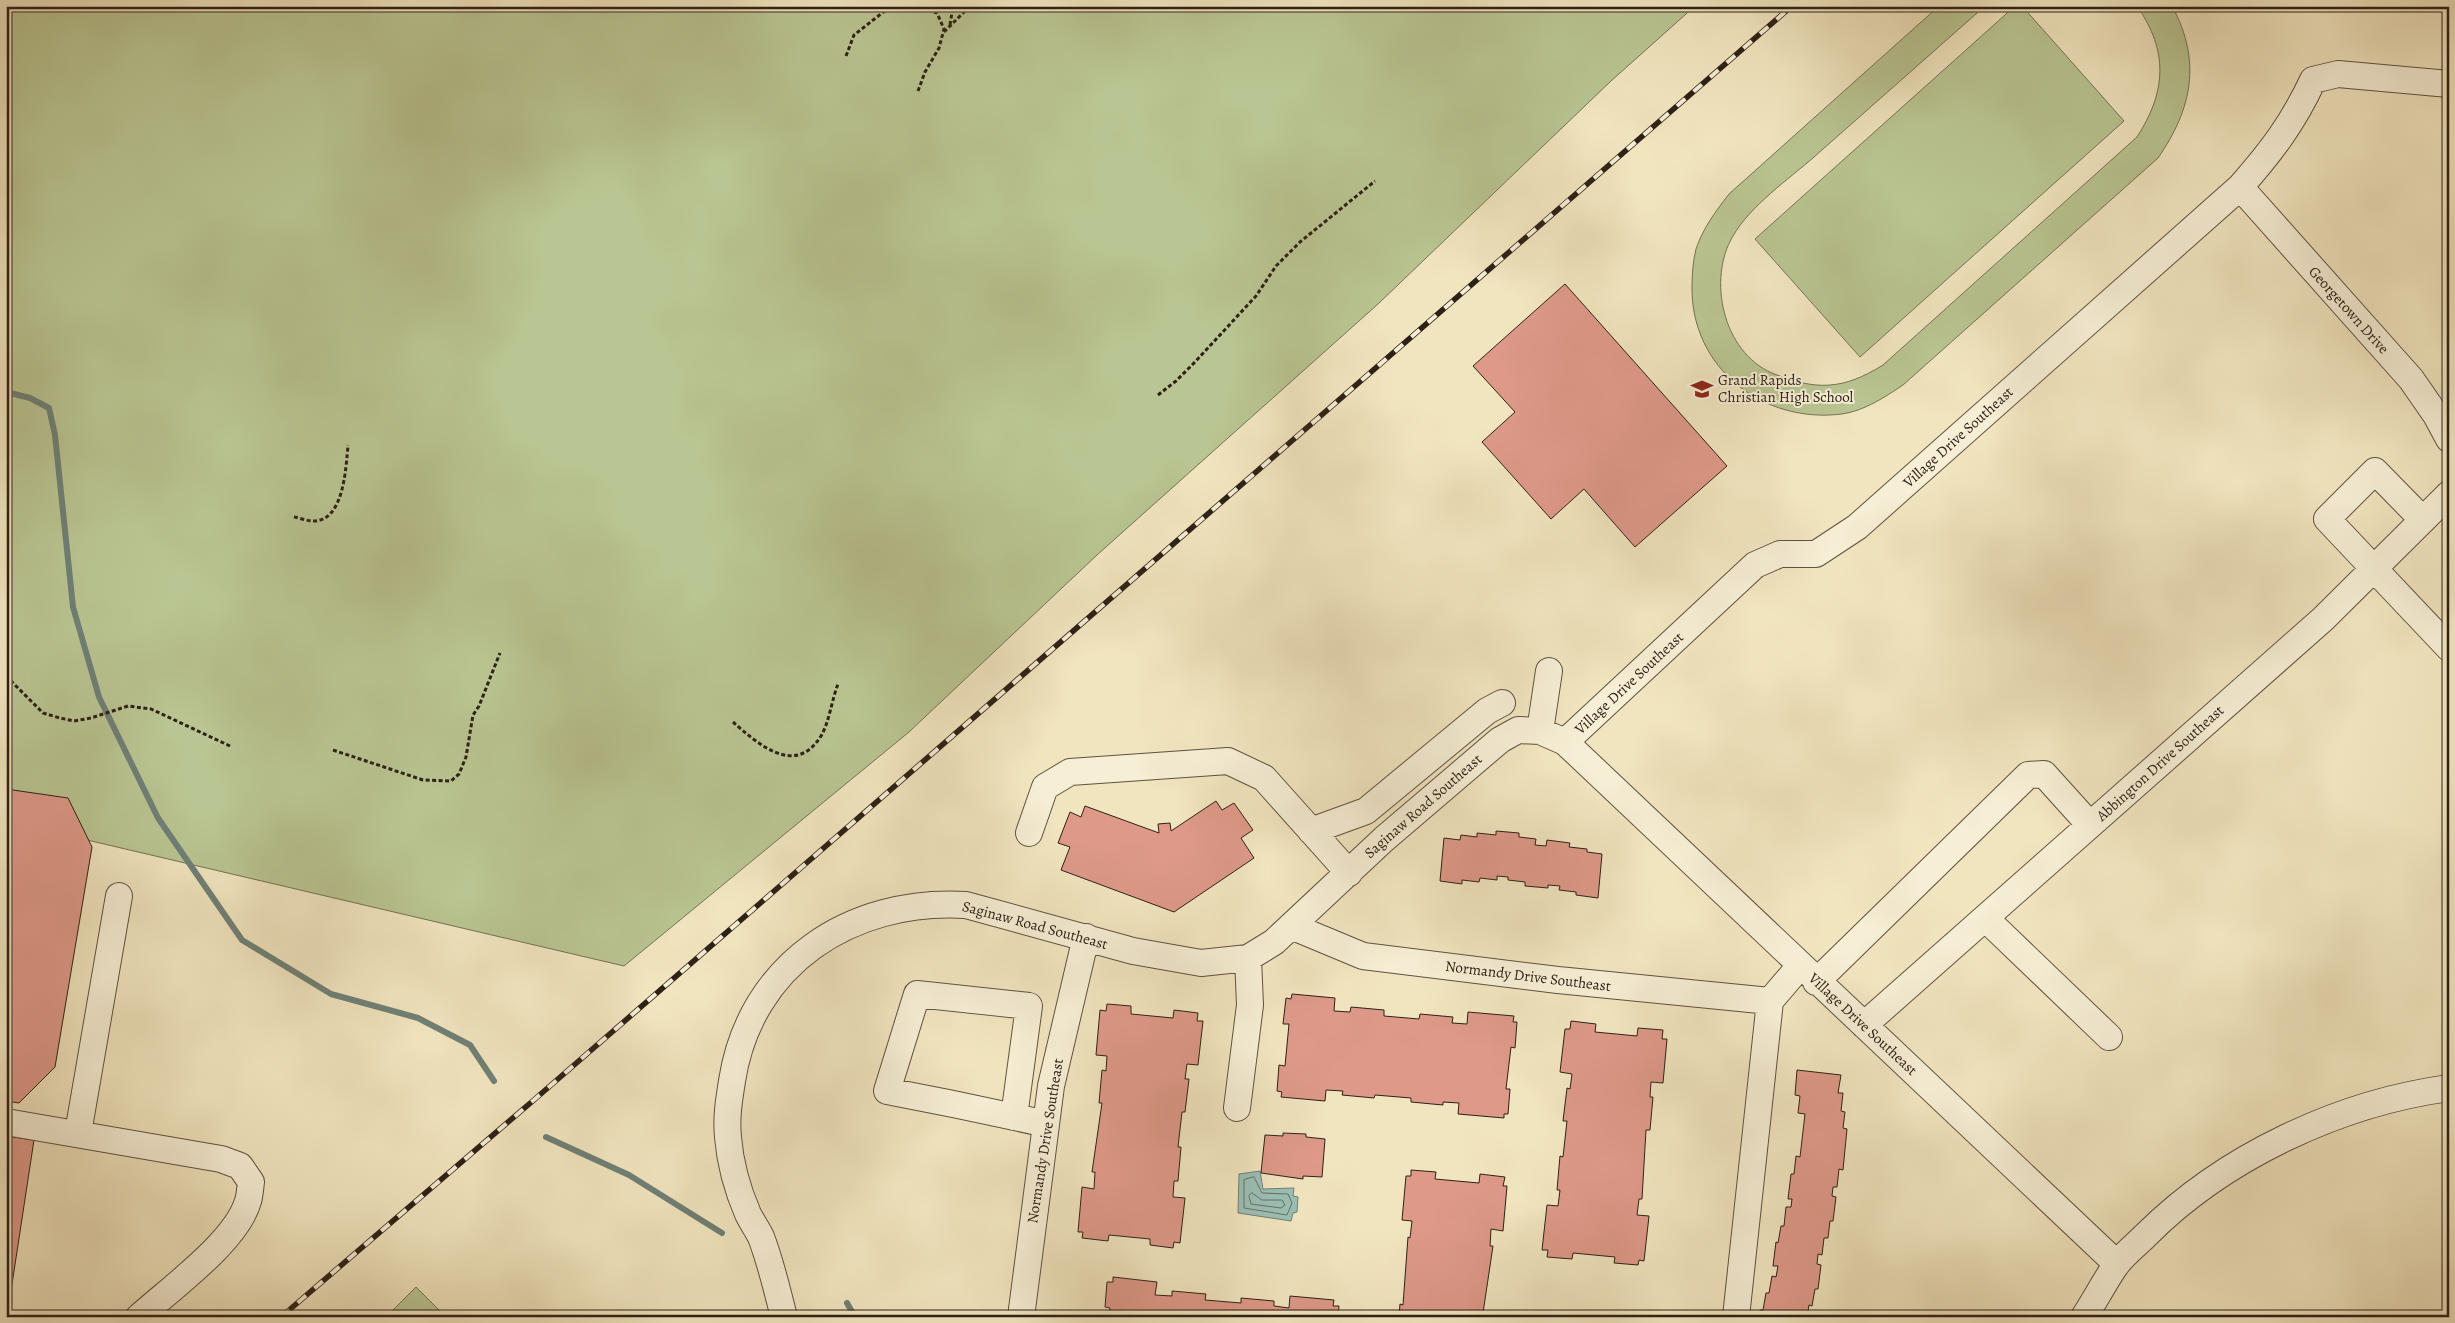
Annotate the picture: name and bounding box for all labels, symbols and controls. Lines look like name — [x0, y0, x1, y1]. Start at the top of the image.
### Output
street label: Georgetown Drive — [2304, 262, 2394, 358]
place label: Grand Rapids Christian High School — [1718, 370, 1854, 407]
school or university icon: Grand Rapids Christian High School — [1689, 376, 1715, 402]
street label: Village Drive Southeast — [1898, 382, 2017, 493]
street label: Village Drive Southeast — [1570, 627, 1688, 739]
street label: Abbington Drive Southeast — [2091, 700, 2228, 826]
street label: Saginaw Road Southeast — [1360, 749, 1486, 863]
street label: Saginaw Road Southeast — [960, 896, 1110, 954]
street label: Normandy Drive Southeast — [1444, 956, 1612, 996]
street label: Village Drive Southeast — [1804, 968, 1922, 1080]
street label: Normandy Drive Southeast — [1022, 1057, 1068, 1225]

